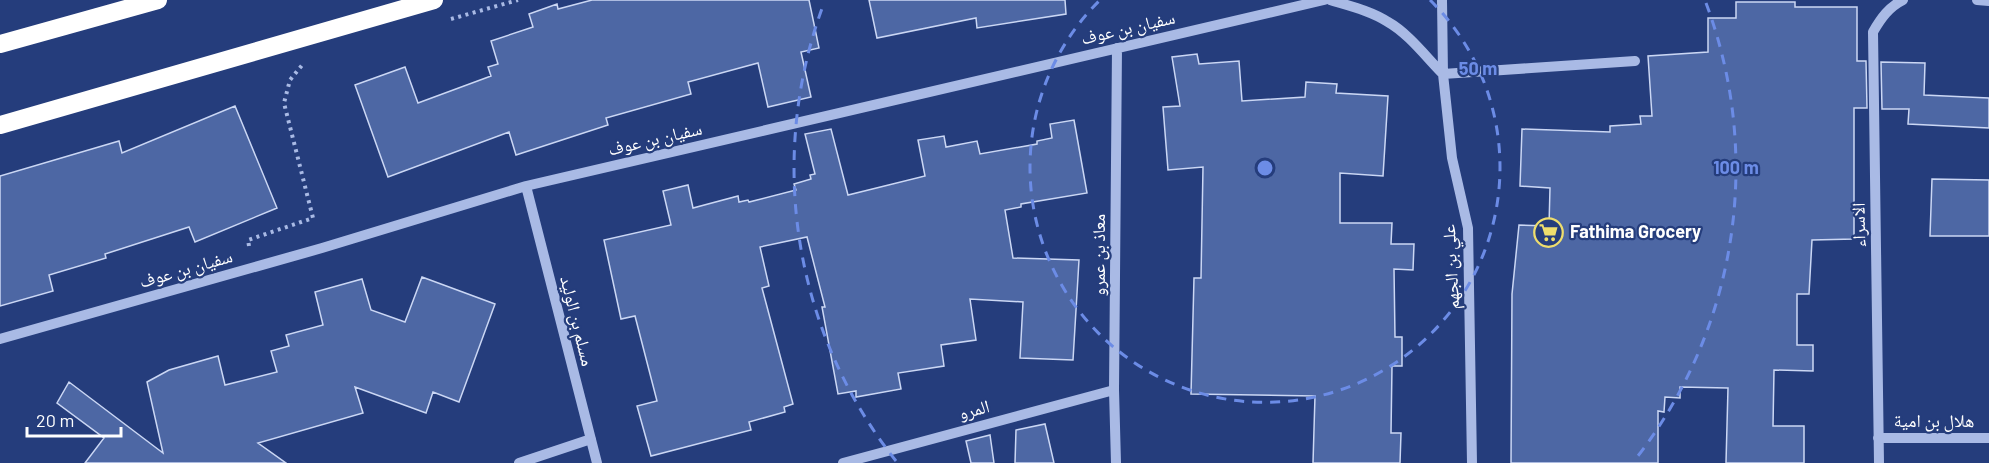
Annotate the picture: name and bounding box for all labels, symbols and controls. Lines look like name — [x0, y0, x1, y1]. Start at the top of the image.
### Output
street label: سفيان بن عوف — [1079, 6, 1177, 49]
text: 50 m — [1459, 57, 1497, 79]
street label: سفيان بن عوف — [606, 117, 704, 160]
text: 100 m — [1713, 156, 1759, 178]
centre of rings — [1255, 158, 1275, 178]
street label: الاسراء — [1847, 202, 1869, 248]
street label: معاذ بن عمرو — [1087, 214, 1110, 296]
supermarket icon: Fathima Grocery — [1533, 216, 1565, 248]
place label: Fathima Grocery — [1570, 220, 1701, 242]
street label: علي بن الجهم — [1437, 224, 1468, 310]
street label: سفيان بن عوف — [137, 244, 235, 293]
street label: مسلم بن الوليد — [554, 273, 600, 369]
street label: المرو — [956, 394, 992, 424]
scale bar — [27, 400, 122, 438]
text: 20 m — [36, 409, 74, 431]
street label: هلال بن امية — [1894, 409, 1974, 432]

